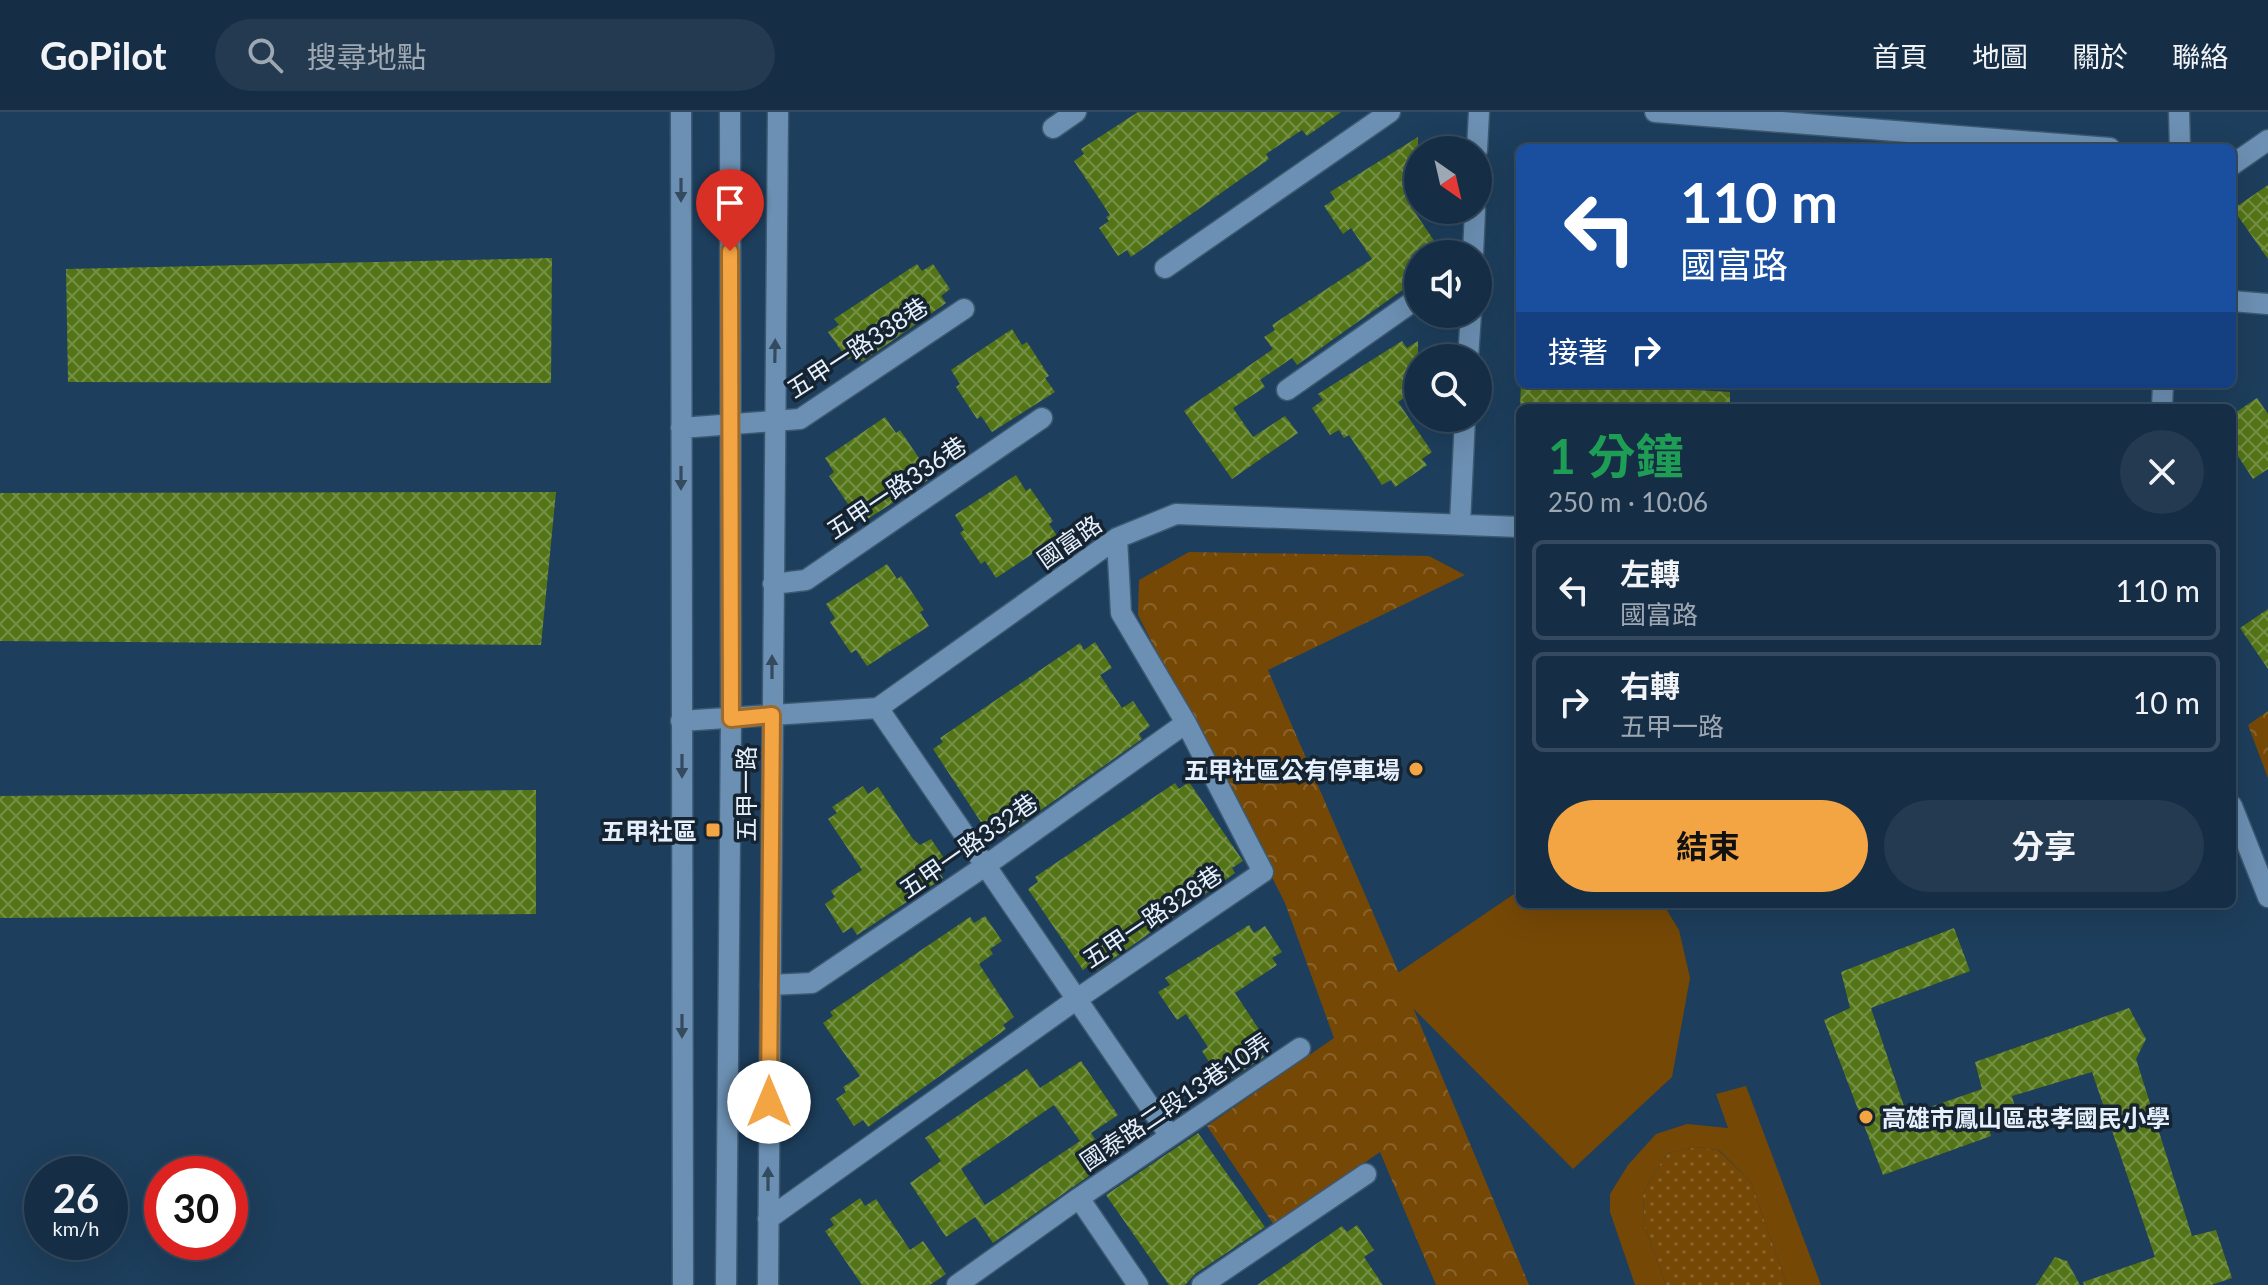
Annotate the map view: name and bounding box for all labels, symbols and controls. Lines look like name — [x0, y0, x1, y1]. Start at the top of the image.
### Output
search box — [215, 19, 775, 91]
text: GoPilot — [40, 32, 167, 78]
icon: search — [243, 33, 287, 77]
text: 搜尋地點 — [307, 38, 427, 74]
text: 首頁 — [1872, 39, 1928, 73]
text: 地圖 — [1972, 39, 2028, 73]
text: 關於 — [2072, 39, 2128, 73]
text: 聯絡 — [2172, 39, 2228, 73]
north arrow — [1404, 136, 1492, 224]
map controls — [1404, 136, 1492, 432]
text: 110 m — [1680, 168, 1838, 235]
pin — [696, 169, 764, 251]
icon: left — [1548, 176, 1652, 280]
one-way arrow — [675, 178, 687, 203]
icon: arrive — [708, 181, 752, 225]
button: sound — [1404, 240, 1492, 328]
text: 國富路 — [1680, 242, 1788, 286]
street label: 五甲一路338巷 — [781, 291, 933, 403]
icon: right — [1624, 328, 1668, 372]
text: 接著 — [1548, 333, 1608, 369]
one-way arrow — [769, 338, 781, 363]
button: search — [1404, 344, 1492, 432]
text: 1 分鐘 — [1548, 427, 1684, 484]
street label: 五甲一路336巷 — [821, 430, 971, 544]
button: close — [2120, 430, 2204, 514]
one-way arrow — [675, 466, 687, 491]
text: 250 m · 10:06 — [1548, 486, 1708, 518]
street label: 國富路 — [1031, 508, 1107, 574]
text: 左轉 — [1620, 555, 1680, 591]
icon: left — [1552, 568, 1596, 612]
text: 110 m — [2115, 572, 2200, 608]
text: 國富路 — [1620, 598, 1698, 630]
one-way arrow — [766, 654, 778, 679]
text: 右轉 — [1620, 667, 1680, 703]
icon: right — [1552, 680, 1596, 724]
text: 10 m — [2133, 684, 2200, 720]
text: 五甲一路 — [1620, 710, 1724, 742]
street label: 五甲一路 — [731, 746, 760, 842]
one-way arrow — [675, 754, 688, 779]
place label: 五甲社區公有停車場 — [1184, 755, 1400, 784]
marker: 五甲社區公有停車場 — [1407, 760, 1425, 778]
street label: 五甲一路332巷 — [893, 787, 1043, 903]
button: 結束 — [1548, 800, 1868, 892]
button: 分享 — [1884, 800, 2204, 892]
place label: 五甲社區 — [601, 816, 697, 845]
marker: 五甲社區 — [704, 821, 722, 839]
street label: 五甲一路328巷 — [1077, 859, 1227, 973]
one-way arrow — [676, 1014, 688, 1039]
street label: 國泰路二段13巷10弄 — [1074, 1026, 1276, 1176]
position arrow — [727, 1060, 811, 1144]
place label: 高雄市鳳山區忠孝國民小學 — [1882, 1103, 2170, 1132]
marker: 高雄市鳳山區忠孝國民小學 — [1857, 1108, 1875, 1126]
speed limit sign: 30 — [144, 1156, 248, 1260]
one-way arrow — [762, 1166, 774, 1191]
text: 26 — [53, 1174, 99, 1222]
text: km/h — [53, 1216, 99, 1240]

